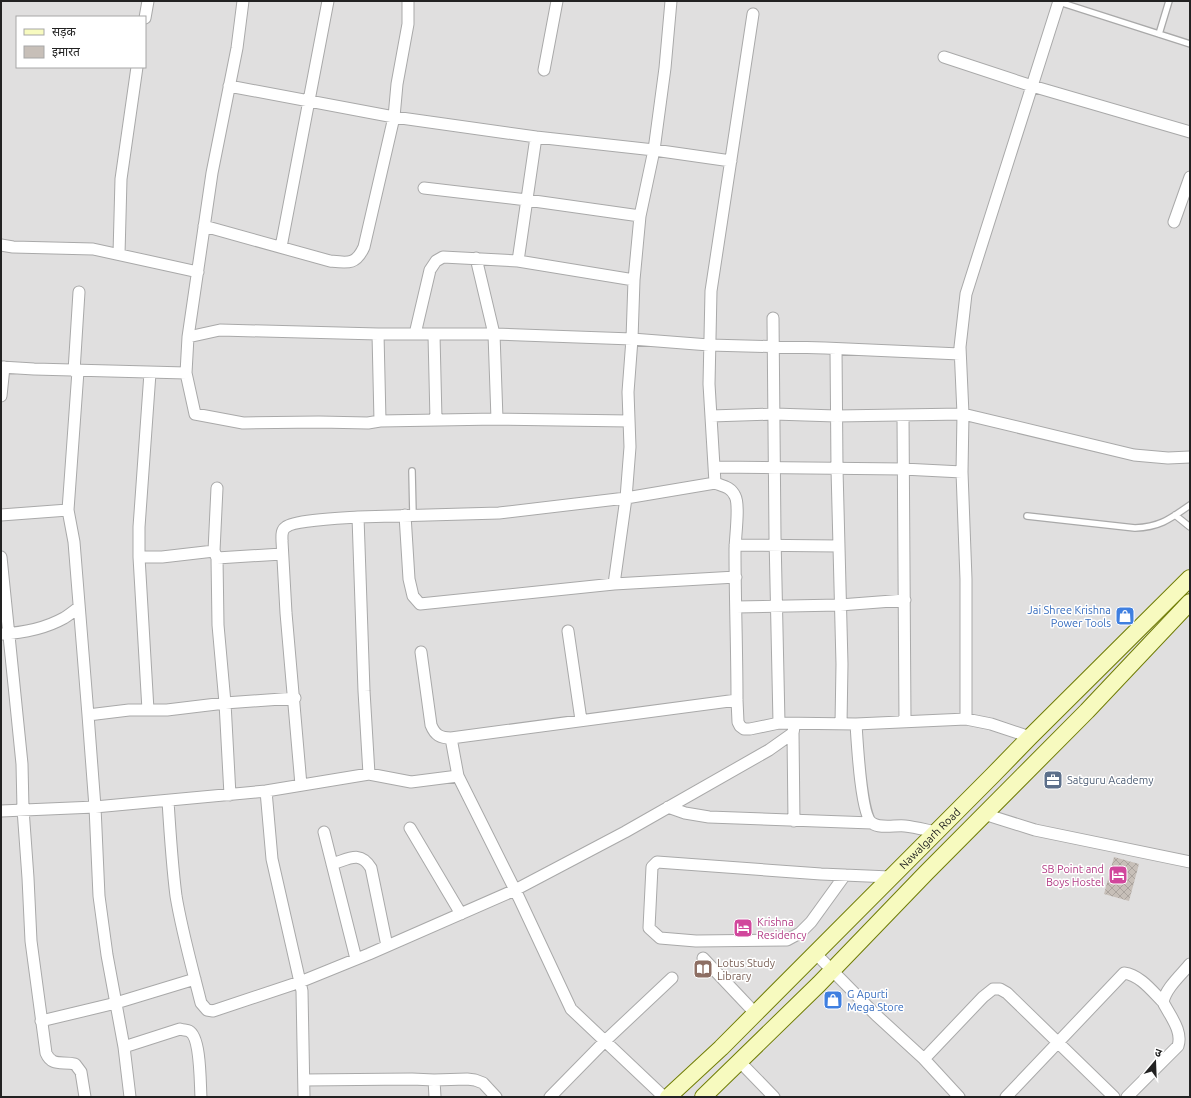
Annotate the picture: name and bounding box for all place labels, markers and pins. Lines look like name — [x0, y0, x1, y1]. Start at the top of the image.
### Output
place label: Jai Shree Krishna Power Tools — [1027, 604, 1111, 629]
shop icon: Jai Shree Krishna Power Tools — [1114, 605, 1136, 627]
office icon: Satguru Academy — [1042, 769, 1064, 791]
place label: Satguru Academy — [1067, 774, 1154, 786]
place label: SB Point and Boys Hostel — [1042, 863, 1104, 888]
hotel icon: SB Point and Boys Hostel — [1107, 864, 1129, 886]
place label: Krishna Residency — [757, 916, 807, 941]
hotel icon: Krishna Residency — [732, 917, 754, 939]
place label: Lotus Study Library — [717, 957, 776, 982]
library icon: Lotus Study Library — [692, 958, 714, 980]
place label: G Apurti Mega Store — [847, 988, 904, 1013]
shop icon: G Apurti Mega Store — [822, 989, 844, 1011]

